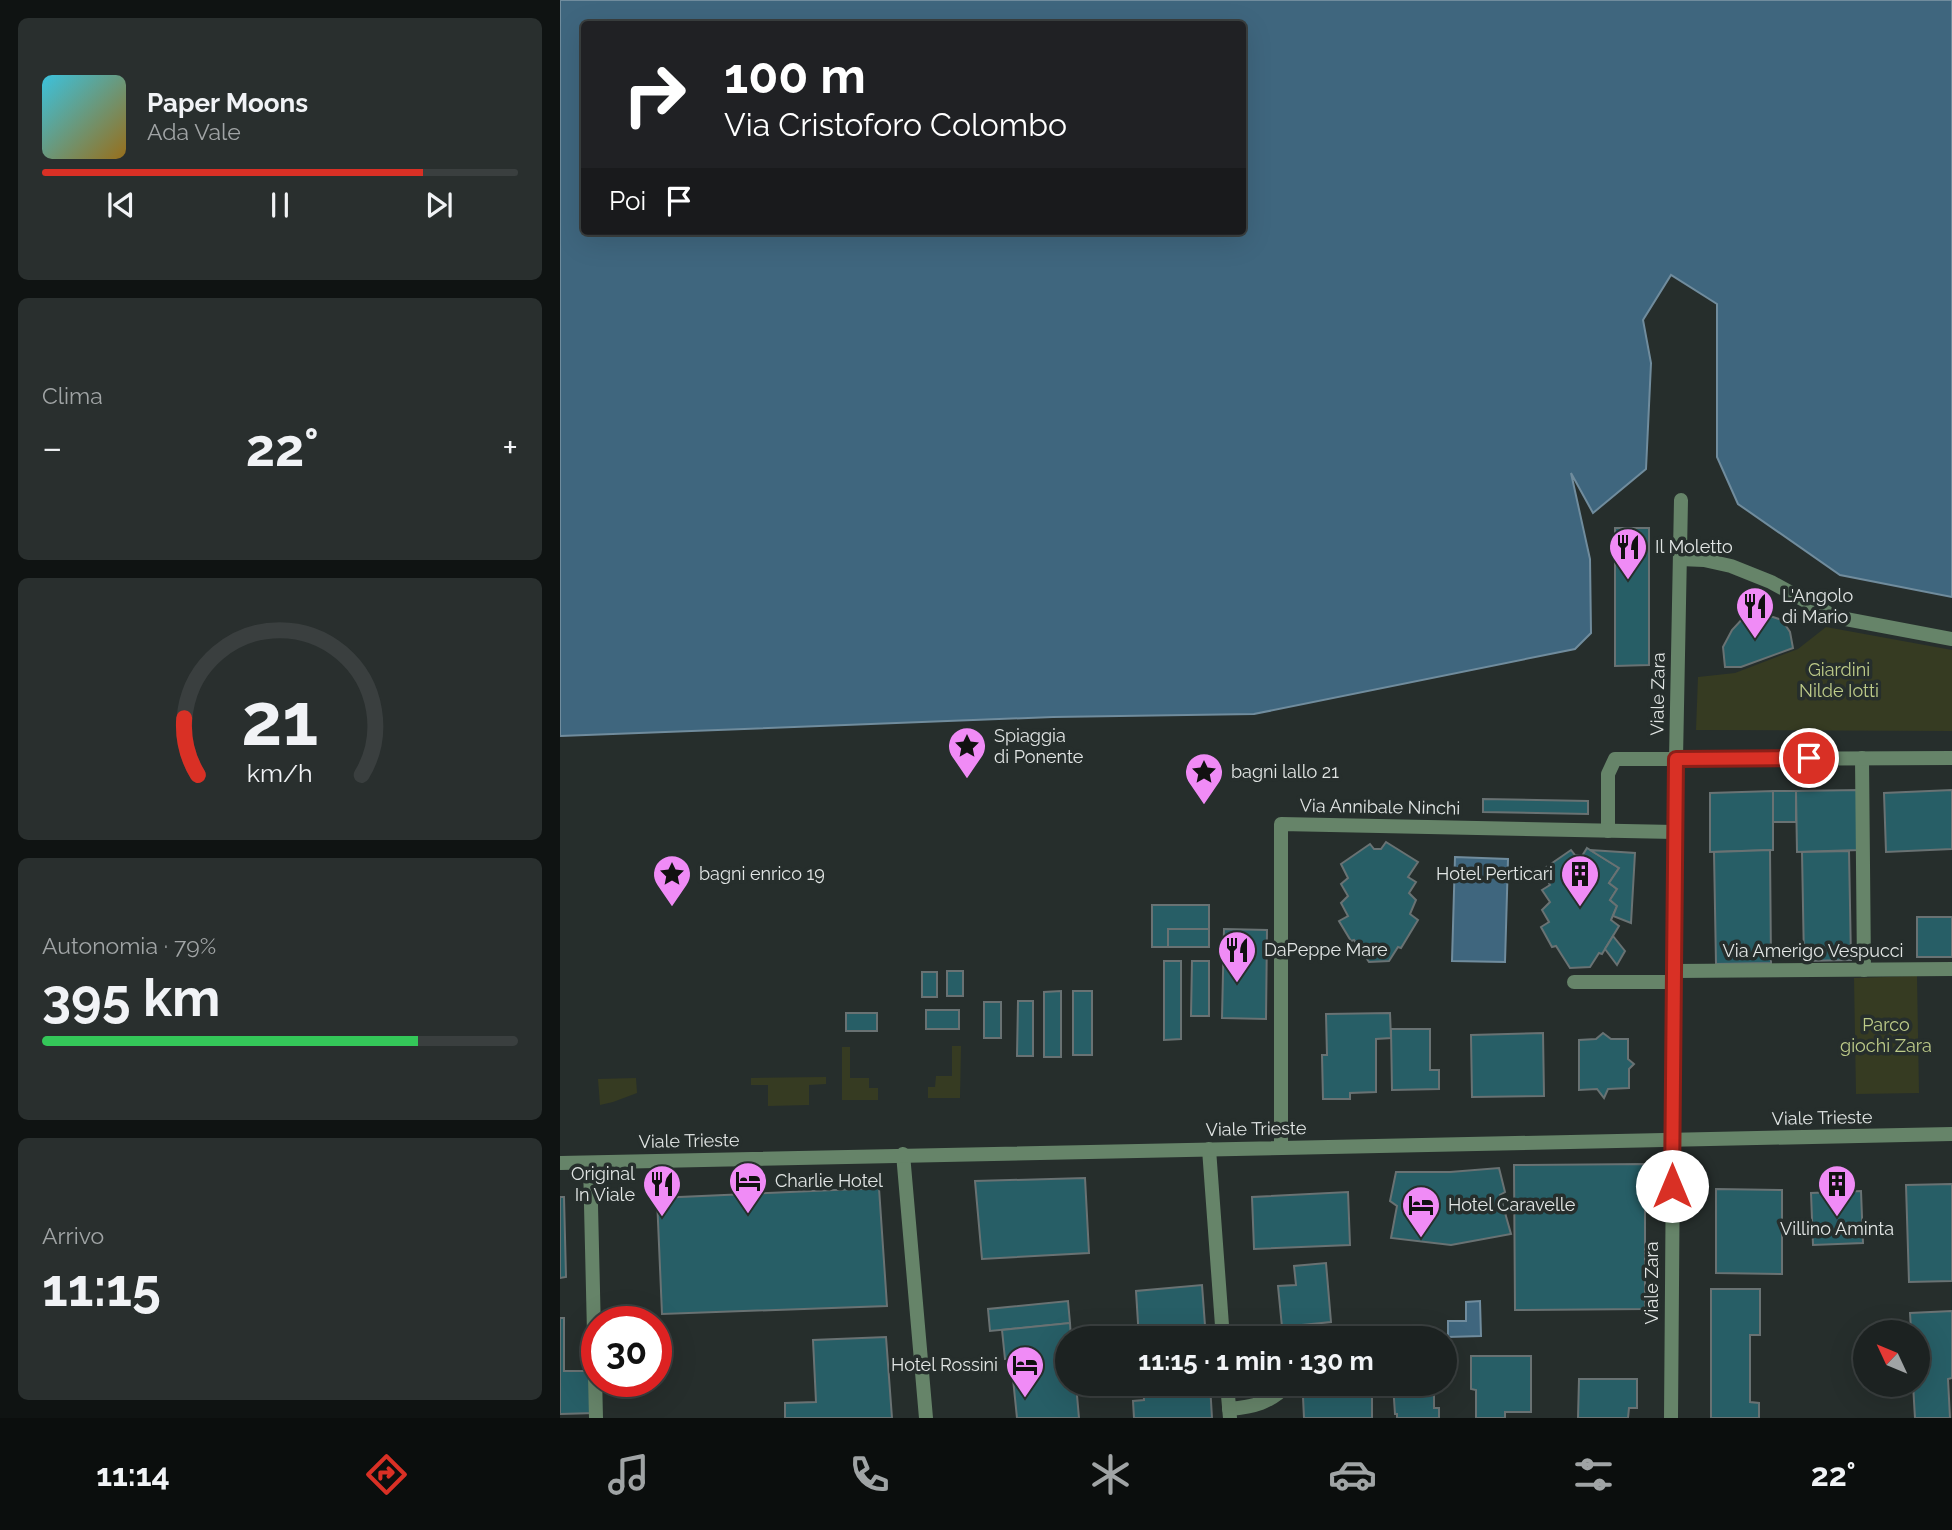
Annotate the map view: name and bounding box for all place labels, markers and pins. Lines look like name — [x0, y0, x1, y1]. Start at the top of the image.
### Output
restaurant icon: Il Moletto — [1607, 526, 1649, 581]
place label: Il Moletto — [1655, 536, 1733, 557]
restaurant icon: L'Angolo di Mario — [1734, 585, 1776, 640]
place label: L'Angolo di Mario — [1782, 585, 1853, 627]
place icon: Spiaggia di Ponente — [946, 725, 988, 780]
place label: Spiaggia di Ponente — [994, 725, 1084, 767]
pin — [1779, 728, 1839, 788]
place icon: bagni lallo 21 — [1183, 751, 1225, 806]
place label: bagni lallo 21 — [1231, 761, 1339, 782]
place icon: bagni enrico 19 — [651, 853, 693, 908]
building icon: Hotel Perticari — [1559, 853, 1601, 908]
place label: bagni enrico 19 — [699, 863, 825, 884]
place label: Hotel Perticari — [1436, 863, 1553, 884]
restaurant icon: DaPeppe Mare — [1216, 929, 1258, 984]
place label: DaPeppe Mare — [1264, 939, 1388, 960]
hotel icon: Charlie Hotel — [727, 1160, 769, 1215]
place label: Original In Viale — [571, 1163, 635, 1205]
restaurant icon: Original In Viale — [641, 1163, 683, 1218]
building icon: Villino Aminta — [1816, 1163, 1858, 1218]
place label: Charlie Hotel — [775, 1170, 883, 1191]
hotel icon: Hotel Caravelle — [1400, 1184, 1442, 1239]
place label: Hotel Caravelle — [1448, 1194, 1576, 1215]
place label: Villino Aminta — [1780, 1218, 1894, 1239]
hotel icon: Hotel Rossini — [1004, 1344, 1046, 1399]
place label: Hotel Rossini — [891, 1354, 998, 1375]

